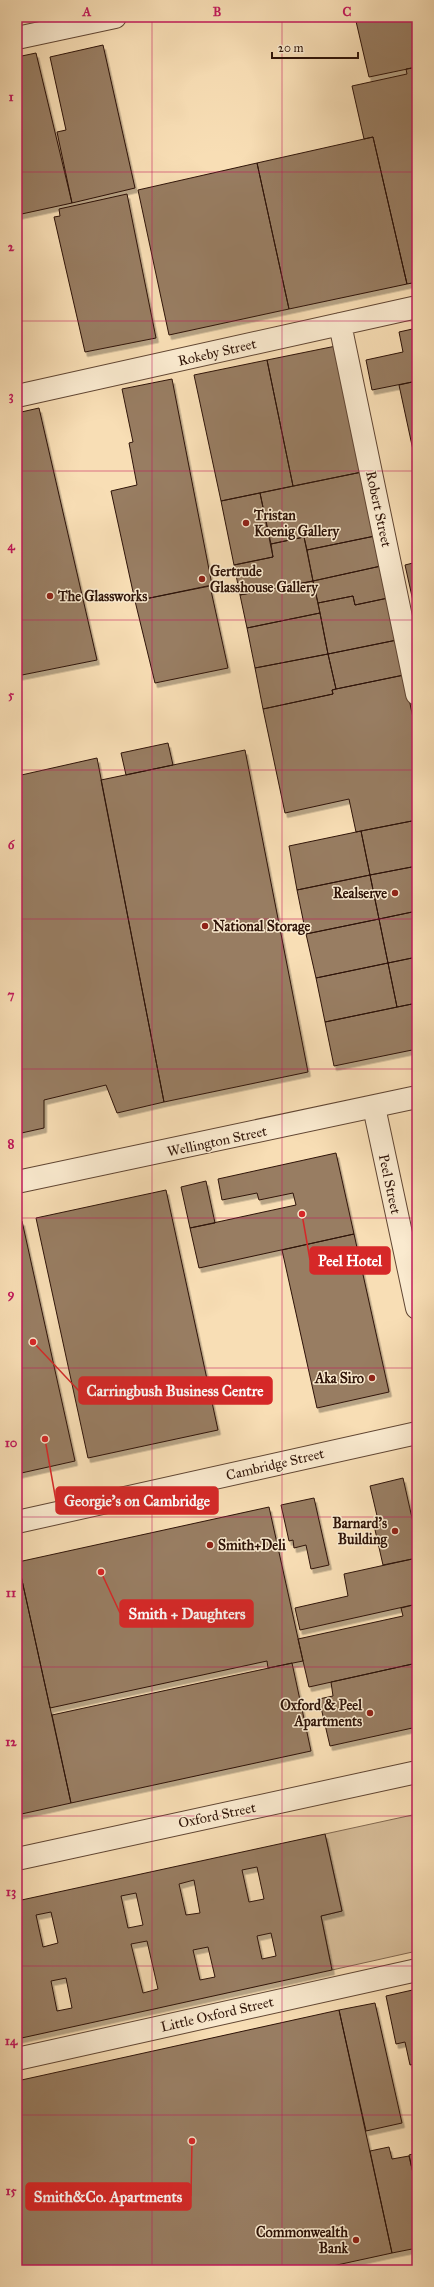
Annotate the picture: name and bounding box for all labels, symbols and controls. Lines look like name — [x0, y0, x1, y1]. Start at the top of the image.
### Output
text: A — [82, 4, 92, 20]
text: B — [213, 4, 222, 20]
text: C — [343, 4, 352, 20]
scale bar — [272, 34, 358, 60]
text: 20 m — [278, 41, 304, 55]
text: 1 — [8, 89, 14, 105]
text: 2 — [8, 239, 15, 255]
street label: Rokeby Street — [176, 335, 258, 370]
text: 3 — [8, 388, 14, 404]
street label: Robert Street — [362, 469, 395, 549]
place label: Tristan Koenig Gallery — [253, 507, 340, 541]
marker: Tristan Koenig Gallery — [241, 518, 251, 528]
text: 4 — [7, 538, 15, 554]
place label: Gertrude Glasshouse Gallery — [210, 563, 319, 597]
marker: Gertrude Glasshouse Gallery — [197, 574, 207, 584]
place label: The Glassworks — [57, 588, 147, 605]
marker: The Glassworks — [45, 591, 55, 601]
text: 5 — [8, 687, 15, 703]
text: 6 — [8, 837, 16, 853]
place label: Realserve — [333, 885, 387, 902]
marker: Realserve — [390, 888, 400, 898]
place label: National Storage — [213, 918, 310, 936]
marker: National Storage — [200, 921, 210, 931]
text: 7 — [8, 987, 15, 1003]
street label: Wellington Street — [166, 1123, 269, 1160]
text: 8 — [8, 1136, 15, 1152]
street label: Peel Street — [375, 1153, 404, 1216]
callout: Peel Hotel — [310, 1247, 390, 1274]
text: Peel Hotel — [318, 1252, 383, 1270]
text: 9 — [8, 1286, 15, 1302]
place label: Aka Siro — [314, 1370, 364, 1387]
marker: Aka Siro — [367, 1373, 377, 1383]
callout: Carringbush Business Centre — [79, 1377, 272, 1404]
text: Carringbush Business Centre — [87, 1382, 264, 1401]
text: 10 — [5, 1435, 18, 1451]
street label: Cambridge Street — [224, 1445, 326, 1484]
callout: Georgie's on Cambridge — [56, 1487, 218, 1514]
text: Georgie's on Cambridge — [64, 1492, 211, 1511]
place label: Barnard's Building — [332, 1515, 387, 1549]
marker: Barnard's Building — [390, 1526, 400, 1536]
place label: Smith+Deli — [218, 1537, 286, 1554]
marker: Smith+Deli — [205, 1540, 215, 1550]
text: 11 — [6, 1585, 16, 1601]
callout: Smith + Daughters — [120, 1600, 253, 1627]
text: Smith + Daughters — [129, 1605, 246, 1624]
place label: Oxford & Peel Apartments — [280, 1697, 363, 1731]
marker: Oxford & Peel Apartments — [365, 1708, 375, 1718]
text: 12 — [5, 1734, 17, 1750]
street label: Oxford Street — [177, 1799, 257, 1832]
text: 13 — [6, 1884, 16, 1900]
street label: Little Oxford Street — [159, 1993, 275, 2036]
text: 14 — [5, 2033, 18, 2049]
text: 15 — [5, 2183, 17, 2199]
callout: Smith&Co. Apartments — [26, 2183, 191, 2210]
text: Smith&Co. Apartments — [34, 2188, 183, 2207]
place label: Commonwealth Bank — [256, 2224, 348, 2257]
marker: Commonwealth Bank — [351, 2235, 361, 2245]

